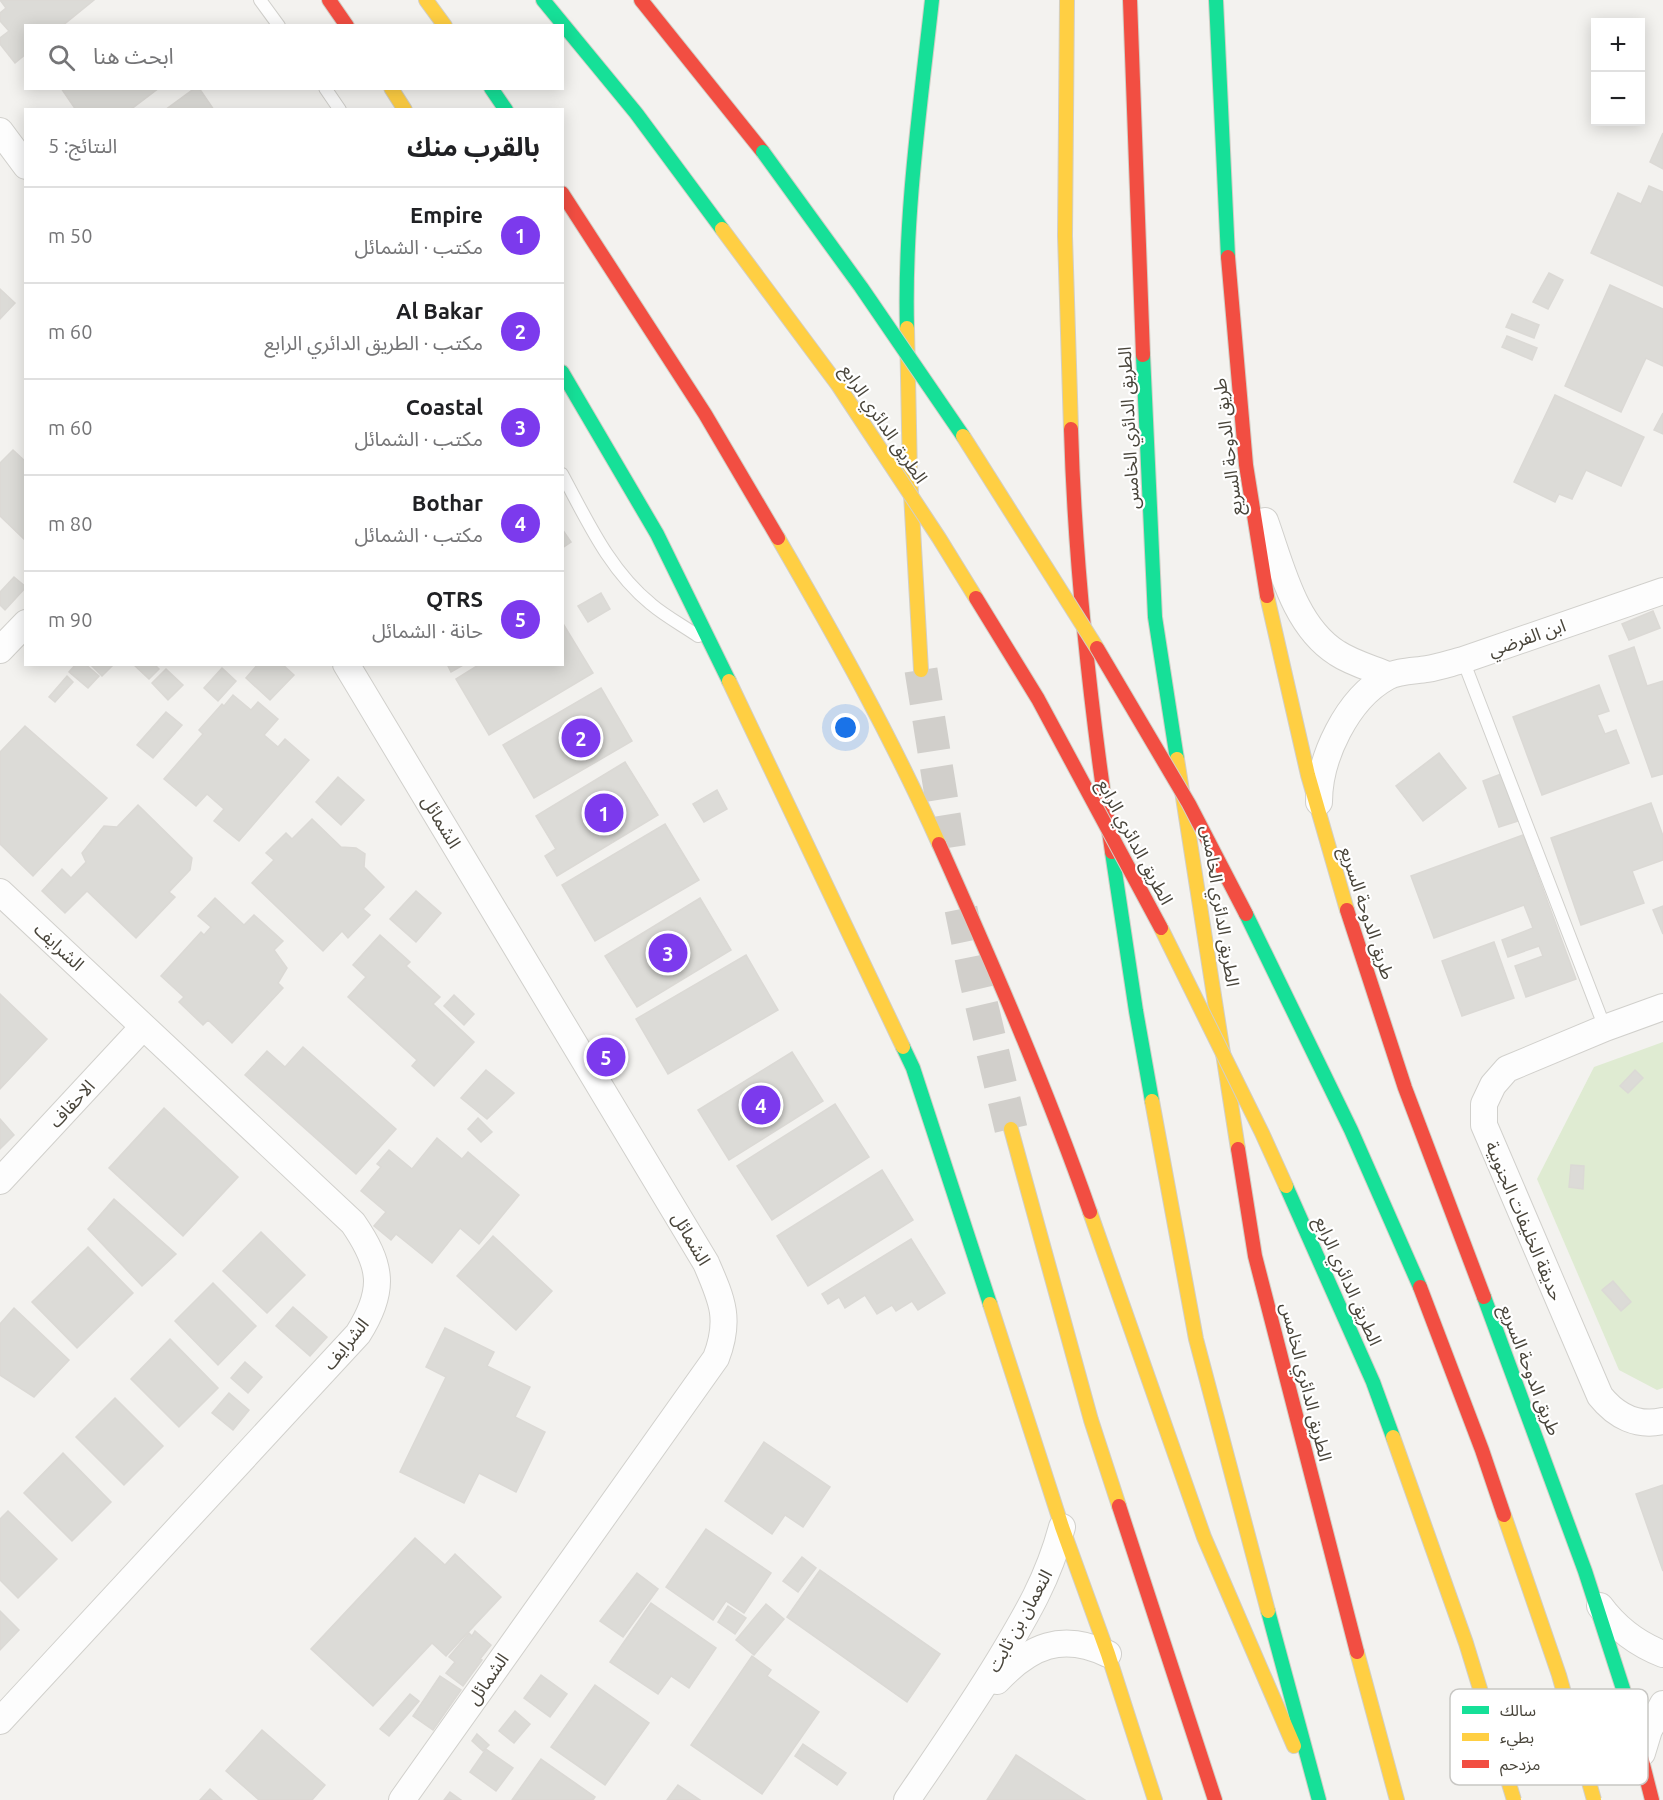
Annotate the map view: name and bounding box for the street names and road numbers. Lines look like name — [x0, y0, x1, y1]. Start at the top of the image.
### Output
street label: الطريق الدائري الخامس — [1114, 346, 1146, 510]
street label: الطريق الدائري الرابع — [833, 360, 932, 490]
street label: طريق الدوحة السريع — [1209, 376, 1250, 517]
street label: ابن الفرضي — [1485, 615, 1569, 664]
street label: الطريق الدائري الرابع — [1090, 775, 1177, 910]
street label: الشمائل — [417, 792, 465, 852]
street label: الطريق الدائري الخامس — [1194, 824, 1244, 989]
street label: طريق الدوحة السريع — [1332, 844, 1399, 983]
street label: الشرايف — [29, 918, 89, 976]
street label: الاحقاف — [44, 1076, 98, 1131]
street label: حديقة الخليفات الجنوبية — [1480, 1138, 1568, 1304]
street label: الشمائل — [667, 1208, 715, 1270]
street label: الطريق الدائري الرابع — [1307, 1213, 1386, 1350]
street label: الطريق الدائري الخامس — [1274, 1300, 1336, 1464]
street label: طريق الدوحة السريع — [1492, 1301, 1565, 1440]
street label: الشرايف — [318, 1314, 374, 1374]
street label: النعمان بن ثابت — [983, 1566, 1057, 1676]
street label: الشمائل — [462, 1649, 514, 1709]

